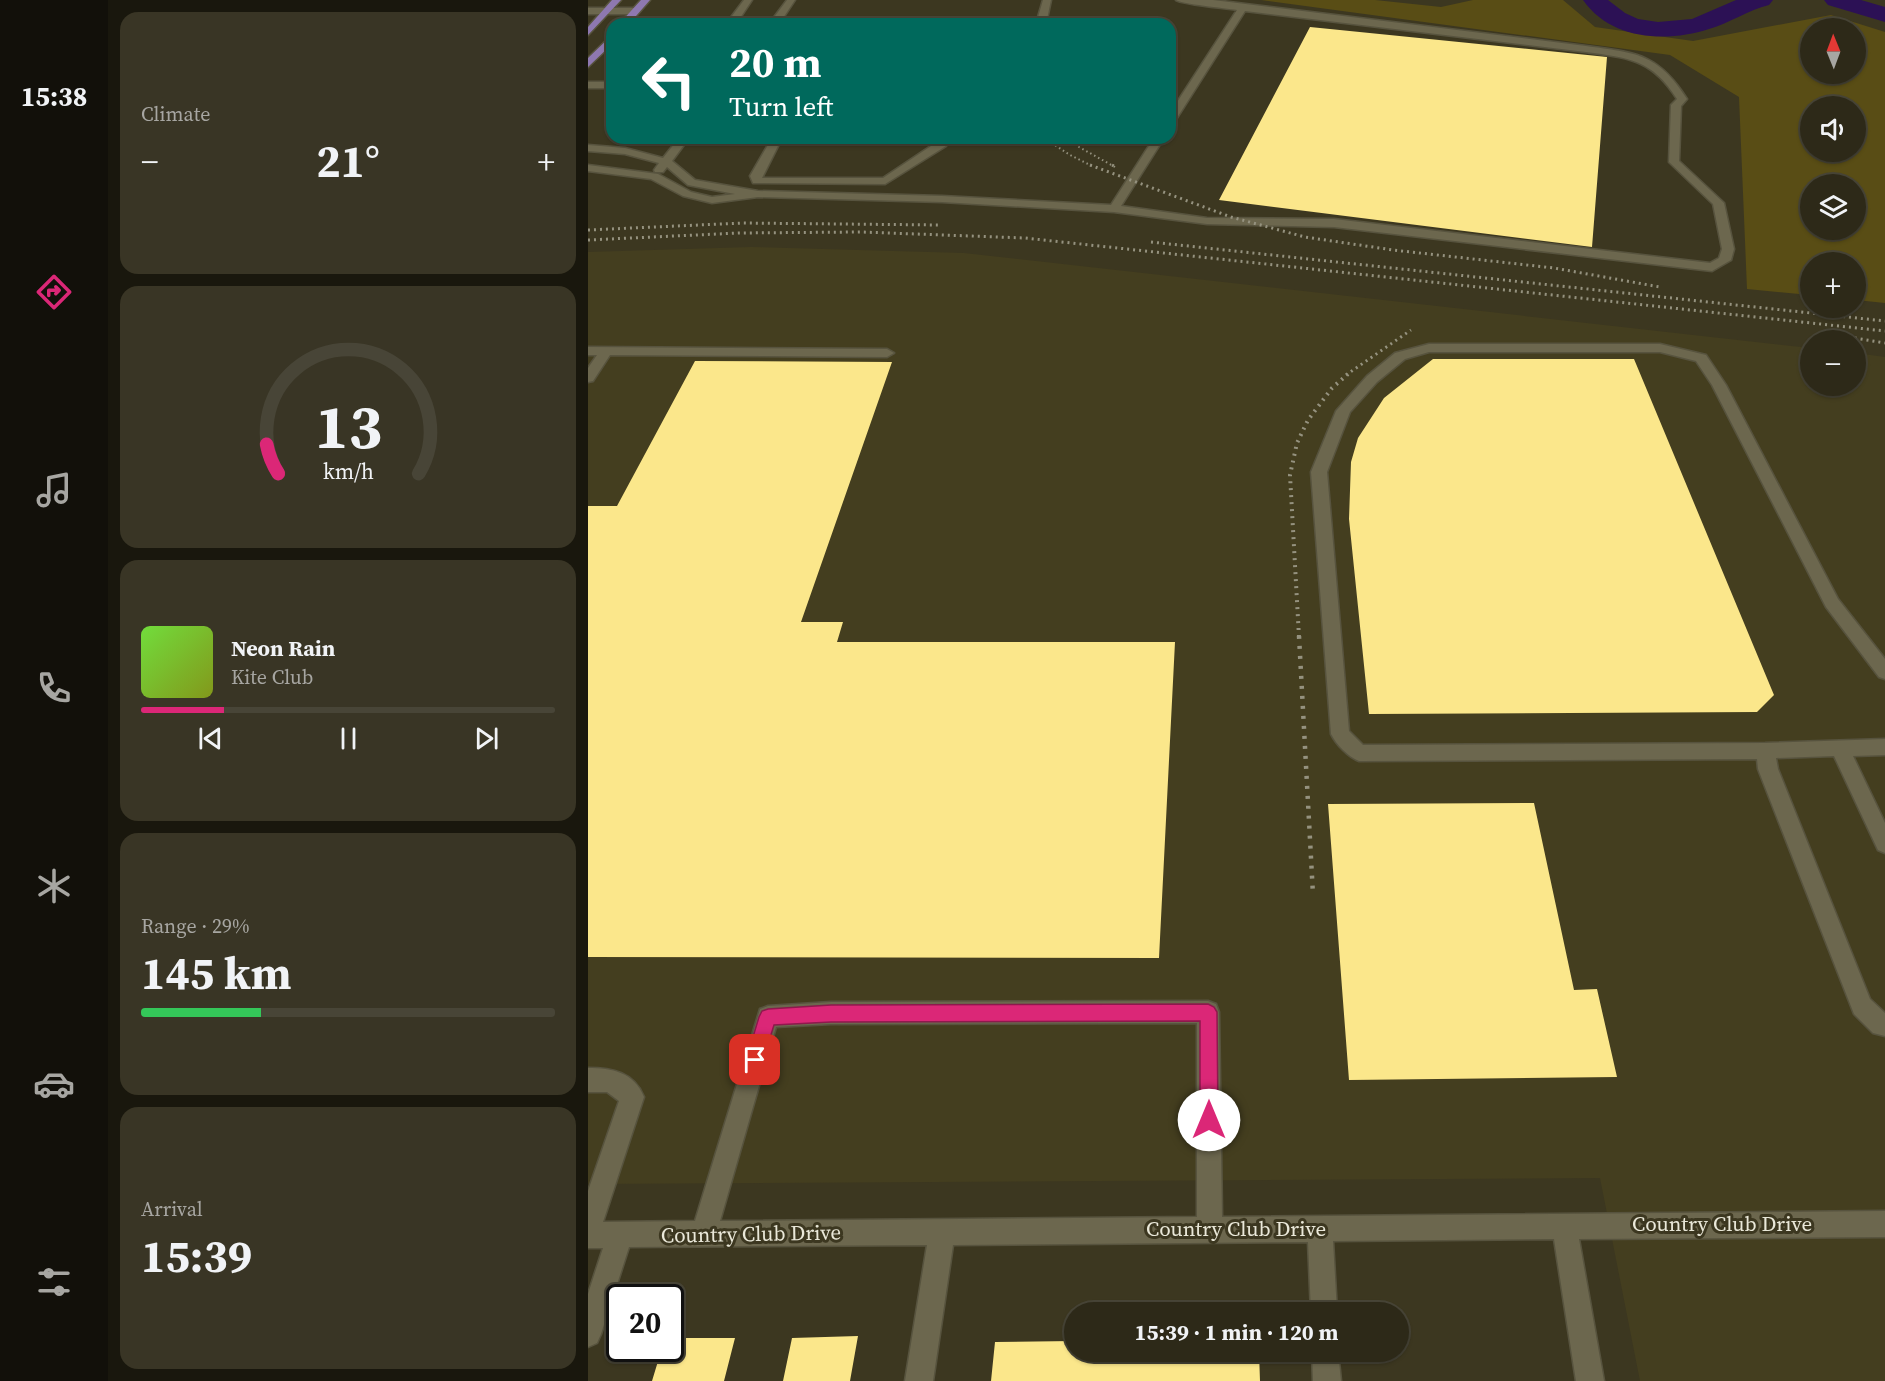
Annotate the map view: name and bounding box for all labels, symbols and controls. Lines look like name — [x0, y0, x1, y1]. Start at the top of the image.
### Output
north arrow — [1800, 18, 1866, 84]
map controls — [1800, 18, 1866, 396]
text: 20 m — [729, 33, 822, 91]
icon: left — [630, 42, 708, 120]
text: 15:38 — [21, 78, 87, 115]
text: Turn left — [729, 88, 833, 125]
button: sound — [1800, 96, 1866, 162]
text: Climate — [141, 100, 210, 128]
text: 21° — [316, 130, 380, 192]
text: − — [141, 139, 159, 184]
text: + — [537, 139, 555, 184]
button: layers — [1800, 174, 1866, 240]
button: + — [1800, 252, 1866, 318]
icon: directions — [33, 271, 75, 313]
button: − — [1800, 330, 1866, 396]
text: 13 — [314, 383, 382, 469]
text: km/h — [322, 457, 374, 486]
icon: music — [33, 469, 75, 511]
text: Neon Rain — [231, 633, 335, 663]
text: Kite Club — [231, 663, 313, 691]
icon: phone — [33, 667, 75, 709]
icon: previous — [194, 722, 227, 755]
icon: pause — [332, 722, 365, 755]
icon: next — [470, 722, 503, 755]
icon: climate — [33, 865, 75, 907]
text: Range · 29% — [141, 912, 250, 940]
text: 145 km — [141, 942, 292, 1004]
pin — [729, 1034, 780, 1085]
icon: arrive — [738, 1043, 771, 1076]
icon: car — [33, 1063, 75, 1105]
position arrow — [1177, 1088, 1241, 1152]
text: Arrival — [141, 1195, 203, 1223]
street label: Country Club Drive — [1632, 1209, 1812, 1238]
street label: Country Club Drive — [1146, 1214, 1326, 1243]
street label: Country Club Drive — [661, 1217, 841, 1250]
text: 15:39 — [141, 1225, 252, 1287]
icon: filters — [33, 1261, 75, 1303]
speed limit sign: 20 — [606, 1284, 684, 1362]
text: 15:39 · 1 min · 120 m — [1135, 1317, 1338, 1347]

